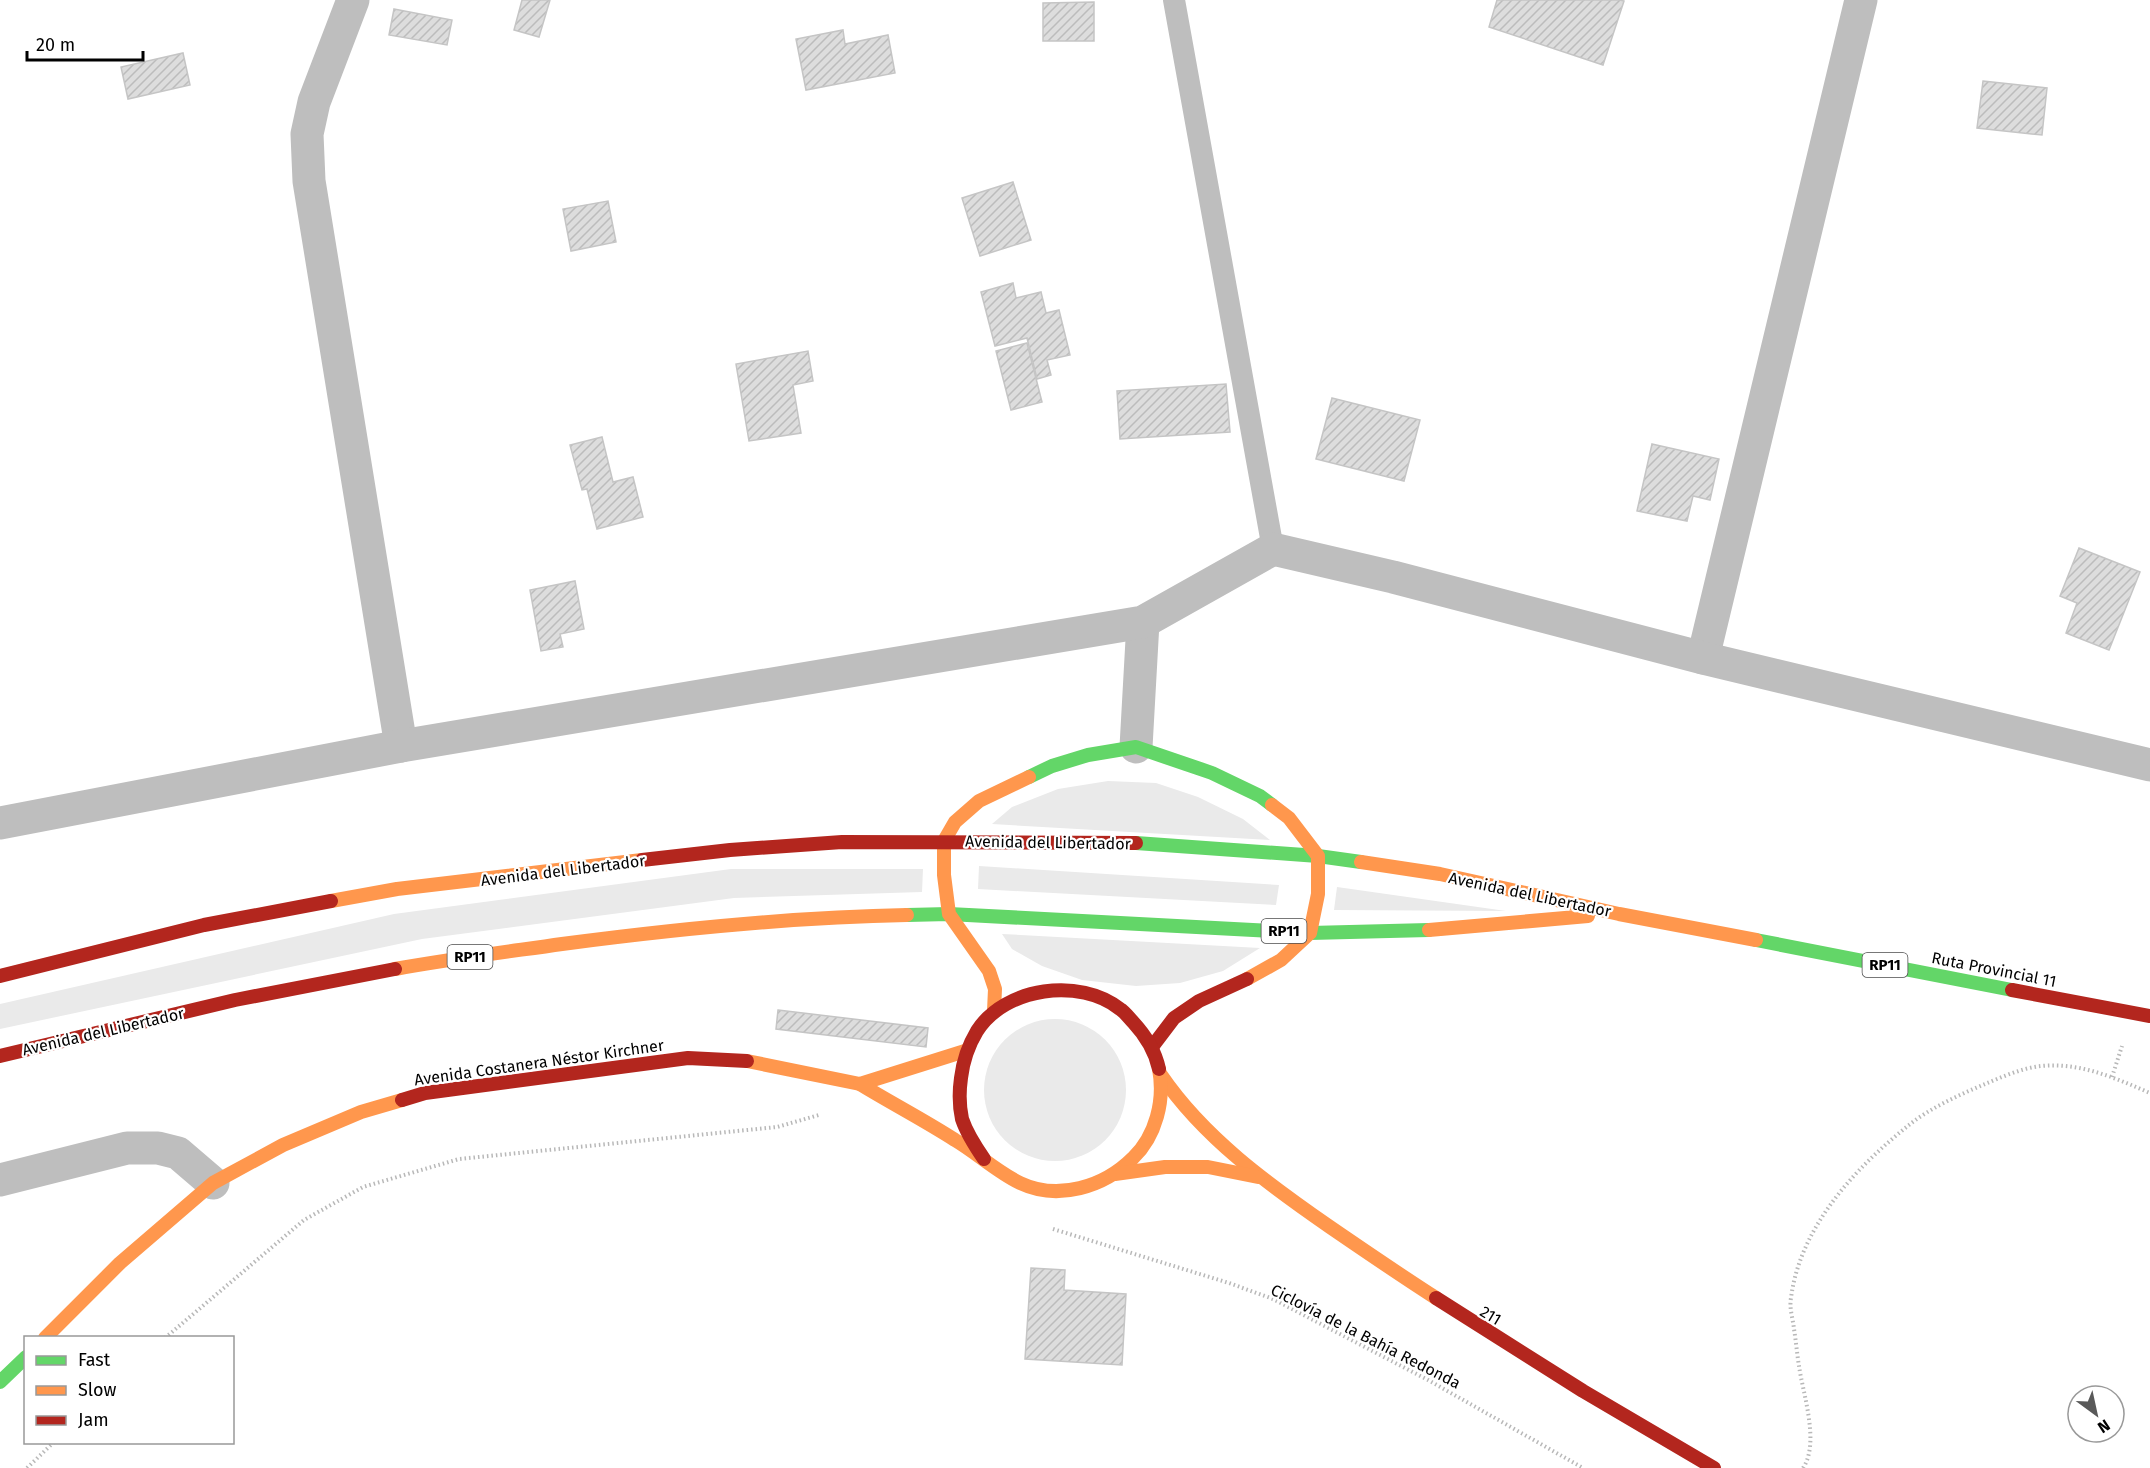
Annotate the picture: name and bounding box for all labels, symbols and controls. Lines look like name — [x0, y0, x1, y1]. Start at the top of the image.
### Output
scale bar — [27, 24, 142, 62]
text: 20 m — [36, 34, 75, 56]
street label: Avenida del Libertador — [965, 832, 1132, 853]
street label: Avenida del Libertador — [480, 851, 647, 890]
street label: Avenida del Libertador — [1447, 868, 1614, 921]
road number: RP11 — [1262, 919, 1306, 943]
road number: RP11 — [448, 945, 492, 969]
street label: Ruta Provincial 11 — [1930, 948, 2058, 991]
road number: RP11 — [1862, 953, 1908, 977]
street label: Avenida del Libertador — [20, 1003, 187, 1059]
street label: Avenida Costanera Néstor Kirchner — [413, 1035, 666, 1089]
street label: Ciclovía de la Bahía Redonda — [1268, 1280, 1464, 1393]
street label: 211 — [1477, 1302, 1505, 1329]
legend — [24, 1336, 234, 1444]
text: Fast — [78, 1349, 111, 1371]
text: Slow — [78, 1379, 117, 1401]
north arrow — [2066, 1384, 2126, 1444]
text: Jam — [78, 1409, 109, 1431]
text: N — [2094, 1415, 2114, 1437]

